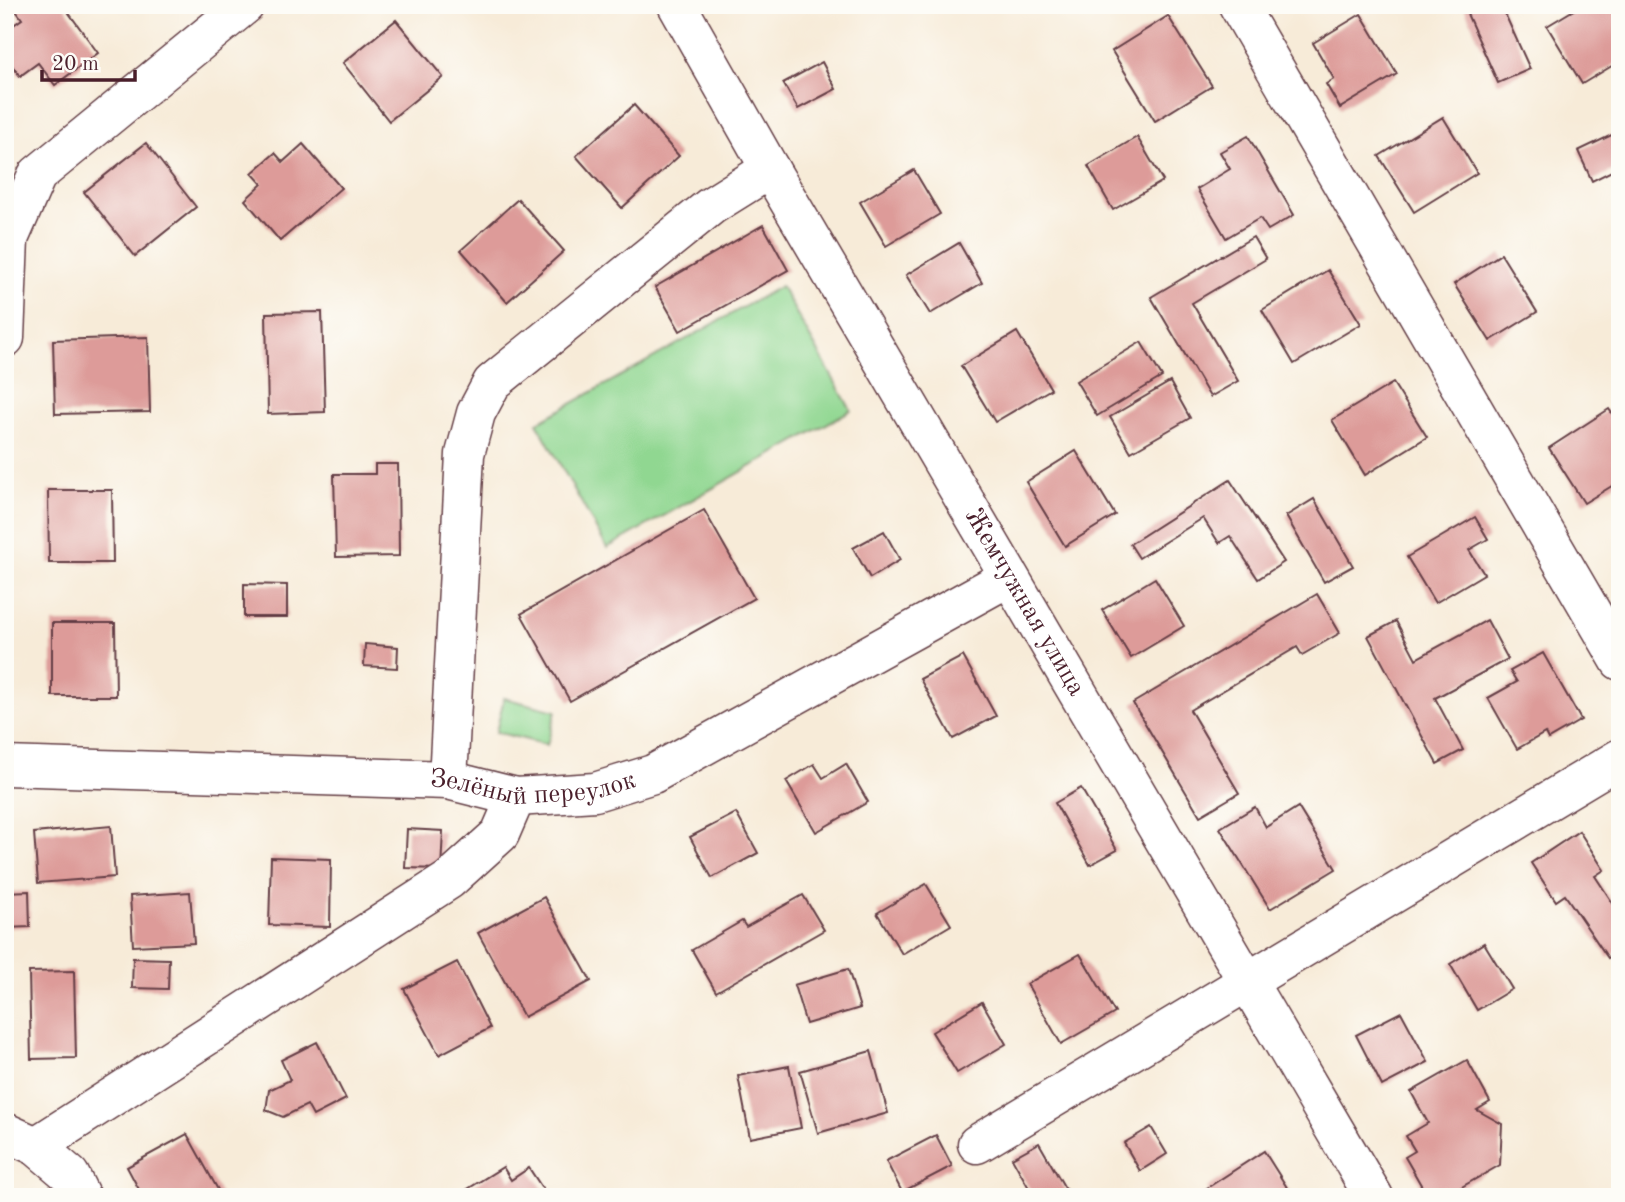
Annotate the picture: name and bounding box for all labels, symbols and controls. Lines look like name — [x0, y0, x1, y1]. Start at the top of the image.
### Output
scale bar — [42, 38, 135, 82]
text: 20 m — [52, 54, 99, 75]
street label: Жемчужная улица — [960, 504, 1090, 700]
street label: Зелёный переулок — [430, 766, 639, 810]

